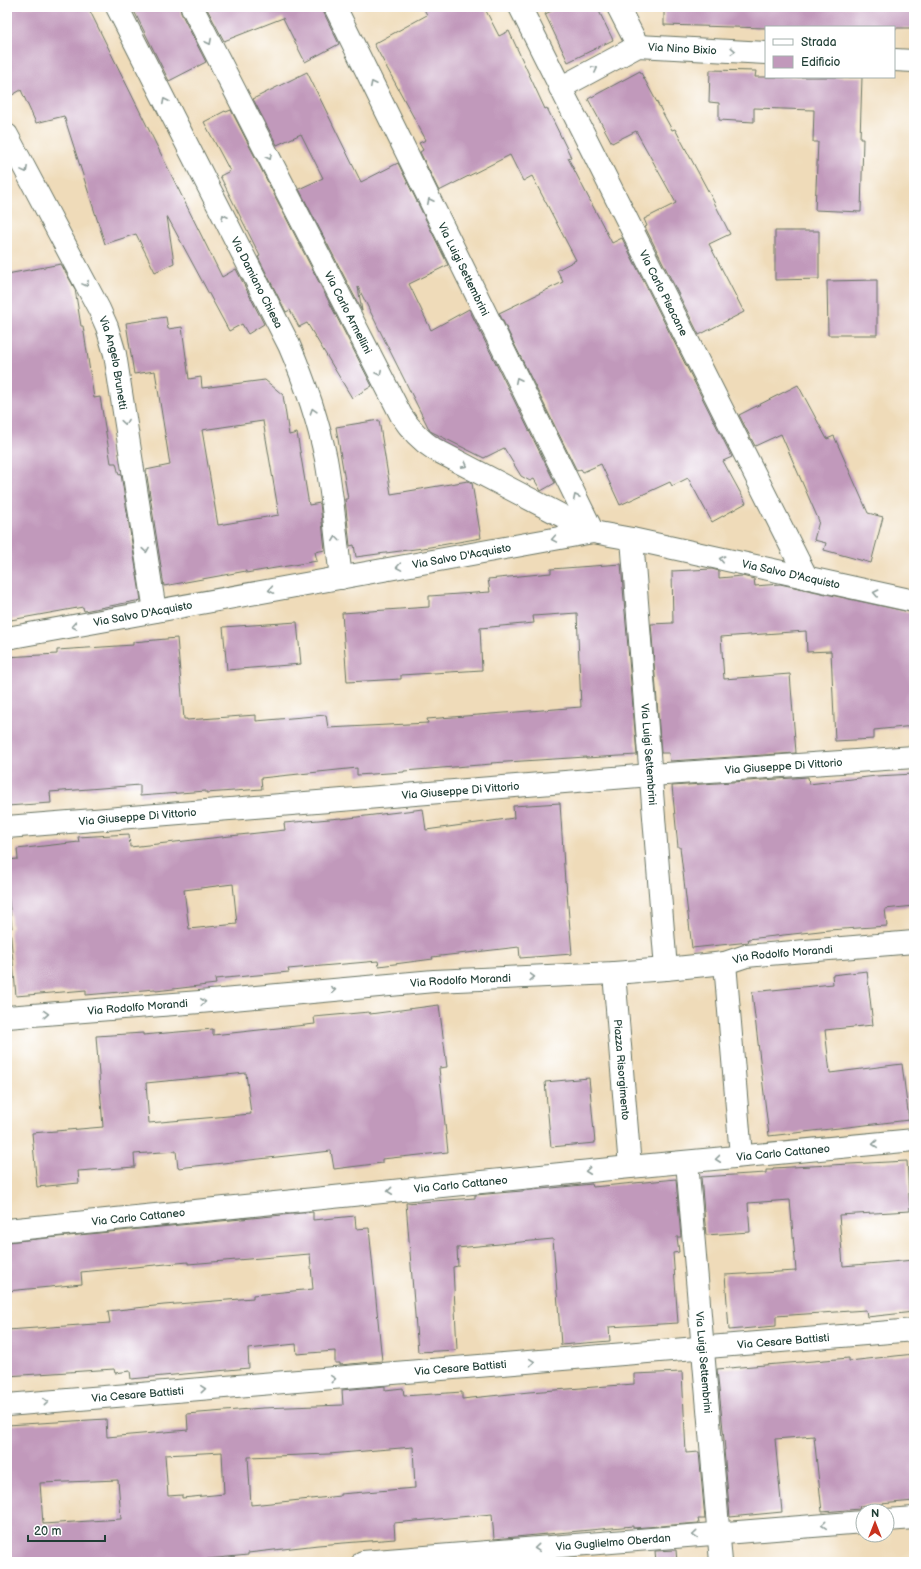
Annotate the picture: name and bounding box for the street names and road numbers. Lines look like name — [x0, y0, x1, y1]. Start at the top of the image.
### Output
street label: Via Nino Bixio — [648, 40, 717, 57]
street label: Via Luigi Settembrini — [435, 220, 492, 318]
street label: Via Damiano Chiesa — [228, 235, 286, 330]
street label: Via Carlo Pisacane — [637, 248, 691, 338]
street label: Via Carlo Armellini — [322, 269, 375, 356]
street label: Via Angelo Brunetti — [96, 314, 130, 411]
street label: Via Salvo D'Acquisto — [411, 540, 512, 571]
street label: Via Salvo D'Acquisto — [741, 557, 841, 591]
street label: Via Salvo D'Acquisto — [92, 598, 193, 629]
street label: Via Luigi Settembrini — [639, 703, 660, 806]
street label: Via Giuseppe Di Vittorio — [724, 755, 843, 776]
street label: Via Giuseppe Di Vittorio — [401, 779, 520, 802]
street label: Via Giuseppe Di Vittorio — [78, 805, 197, 828]
street label: Via Rodolfo Morandi — [731, 942, 833, 966]
street label: Via Rodolfo Morandi — [410, 971, 511, 990]
street label: Via Rodolfo Morandi — [87, 996, 188, 1017]
street label: Piazza Risorgimento — [611, 1019, 633, 1121]
street label: Via Carlo Cattaneo — [736, 1142, 831, 1163]
street label: Via Carlo Cattaneo — [413, 1173, 508, 1195]
street label: Via Carlo Cattaneo — [91, 1206, 186, 1228]
street label: Via Luigi Settembrini — [693, 1311, 715, 1414]
street label: Via Cesare Battisti — [737, 1331, 830, 1351]
street label: Via Cesare Battisti — [414, 1357, 507, 1378]
street label: Via Cesare Battisti — [91, 1384, 184, 1404]
street label: Via Guglielmo Oberdan — [555, 1531, 671, 1553]

